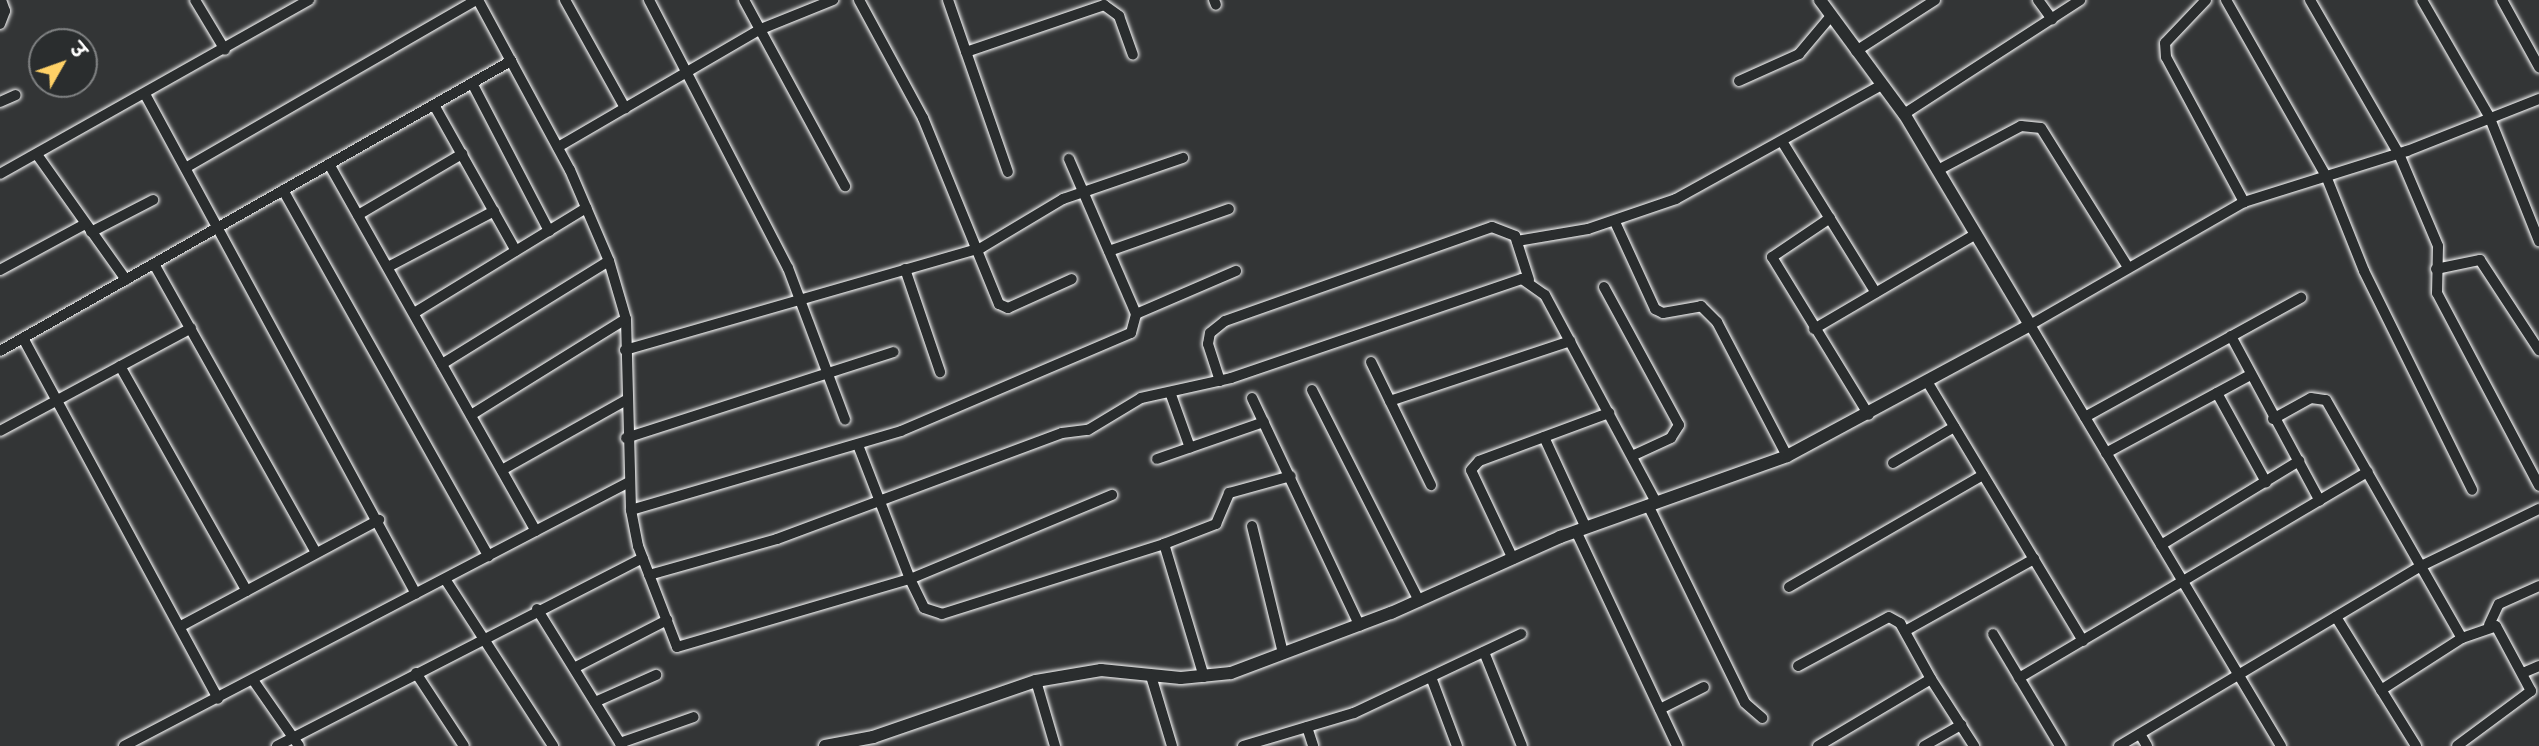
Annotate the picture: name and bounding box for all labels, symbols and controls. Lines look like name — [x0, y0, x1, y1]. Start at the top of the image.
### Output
north arrow — [28, 28, 98, 98]
text: उ — [64, 38, 91, 63]

